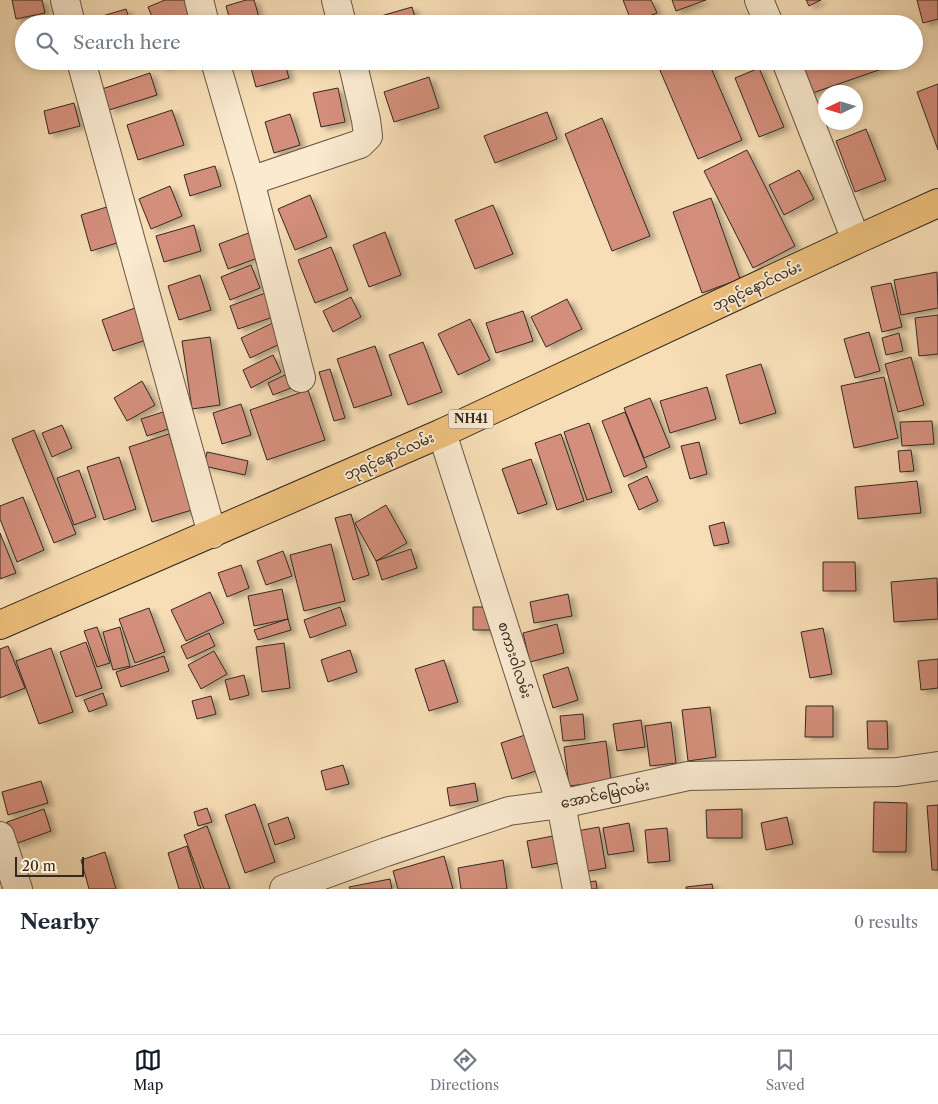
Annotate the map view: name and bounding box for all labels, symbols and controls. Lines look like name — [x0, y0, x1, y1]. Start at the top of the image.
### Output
search box — [15, 15, 923, 70]
icon: search — [33, 29, 61, 57]
text: Search here — [73, 31, 181, 54]
north arrow — [818, 85, 863, 130]
street label: ဘုရင့်နောင်လမ်း — [709, 257, 806, 317]
road number: NH41 — [448, 409, 494, 428]
street label: ဘုရင့်နောင်လမ်း — [341, 427, 438, 487]
street label: စကားဝါလမ်း — [494, 619, 537, 701]
street label: အောင်မြေလမ်း — [559, 775, 652, 815]
scale bar — [15, 854, 84, 877]
text: 20 m — [22, 857, 56, 875]
text: Nearby — [20, 909, 99, 934]
text: 0 results — [854, 912, 918, 932]
tab: Map — [133, 1046, 163, 1094]
tab: Directions — [430, 1046, 499, 1094]
tab: Saved — [766, 1046, 805, 1094]

